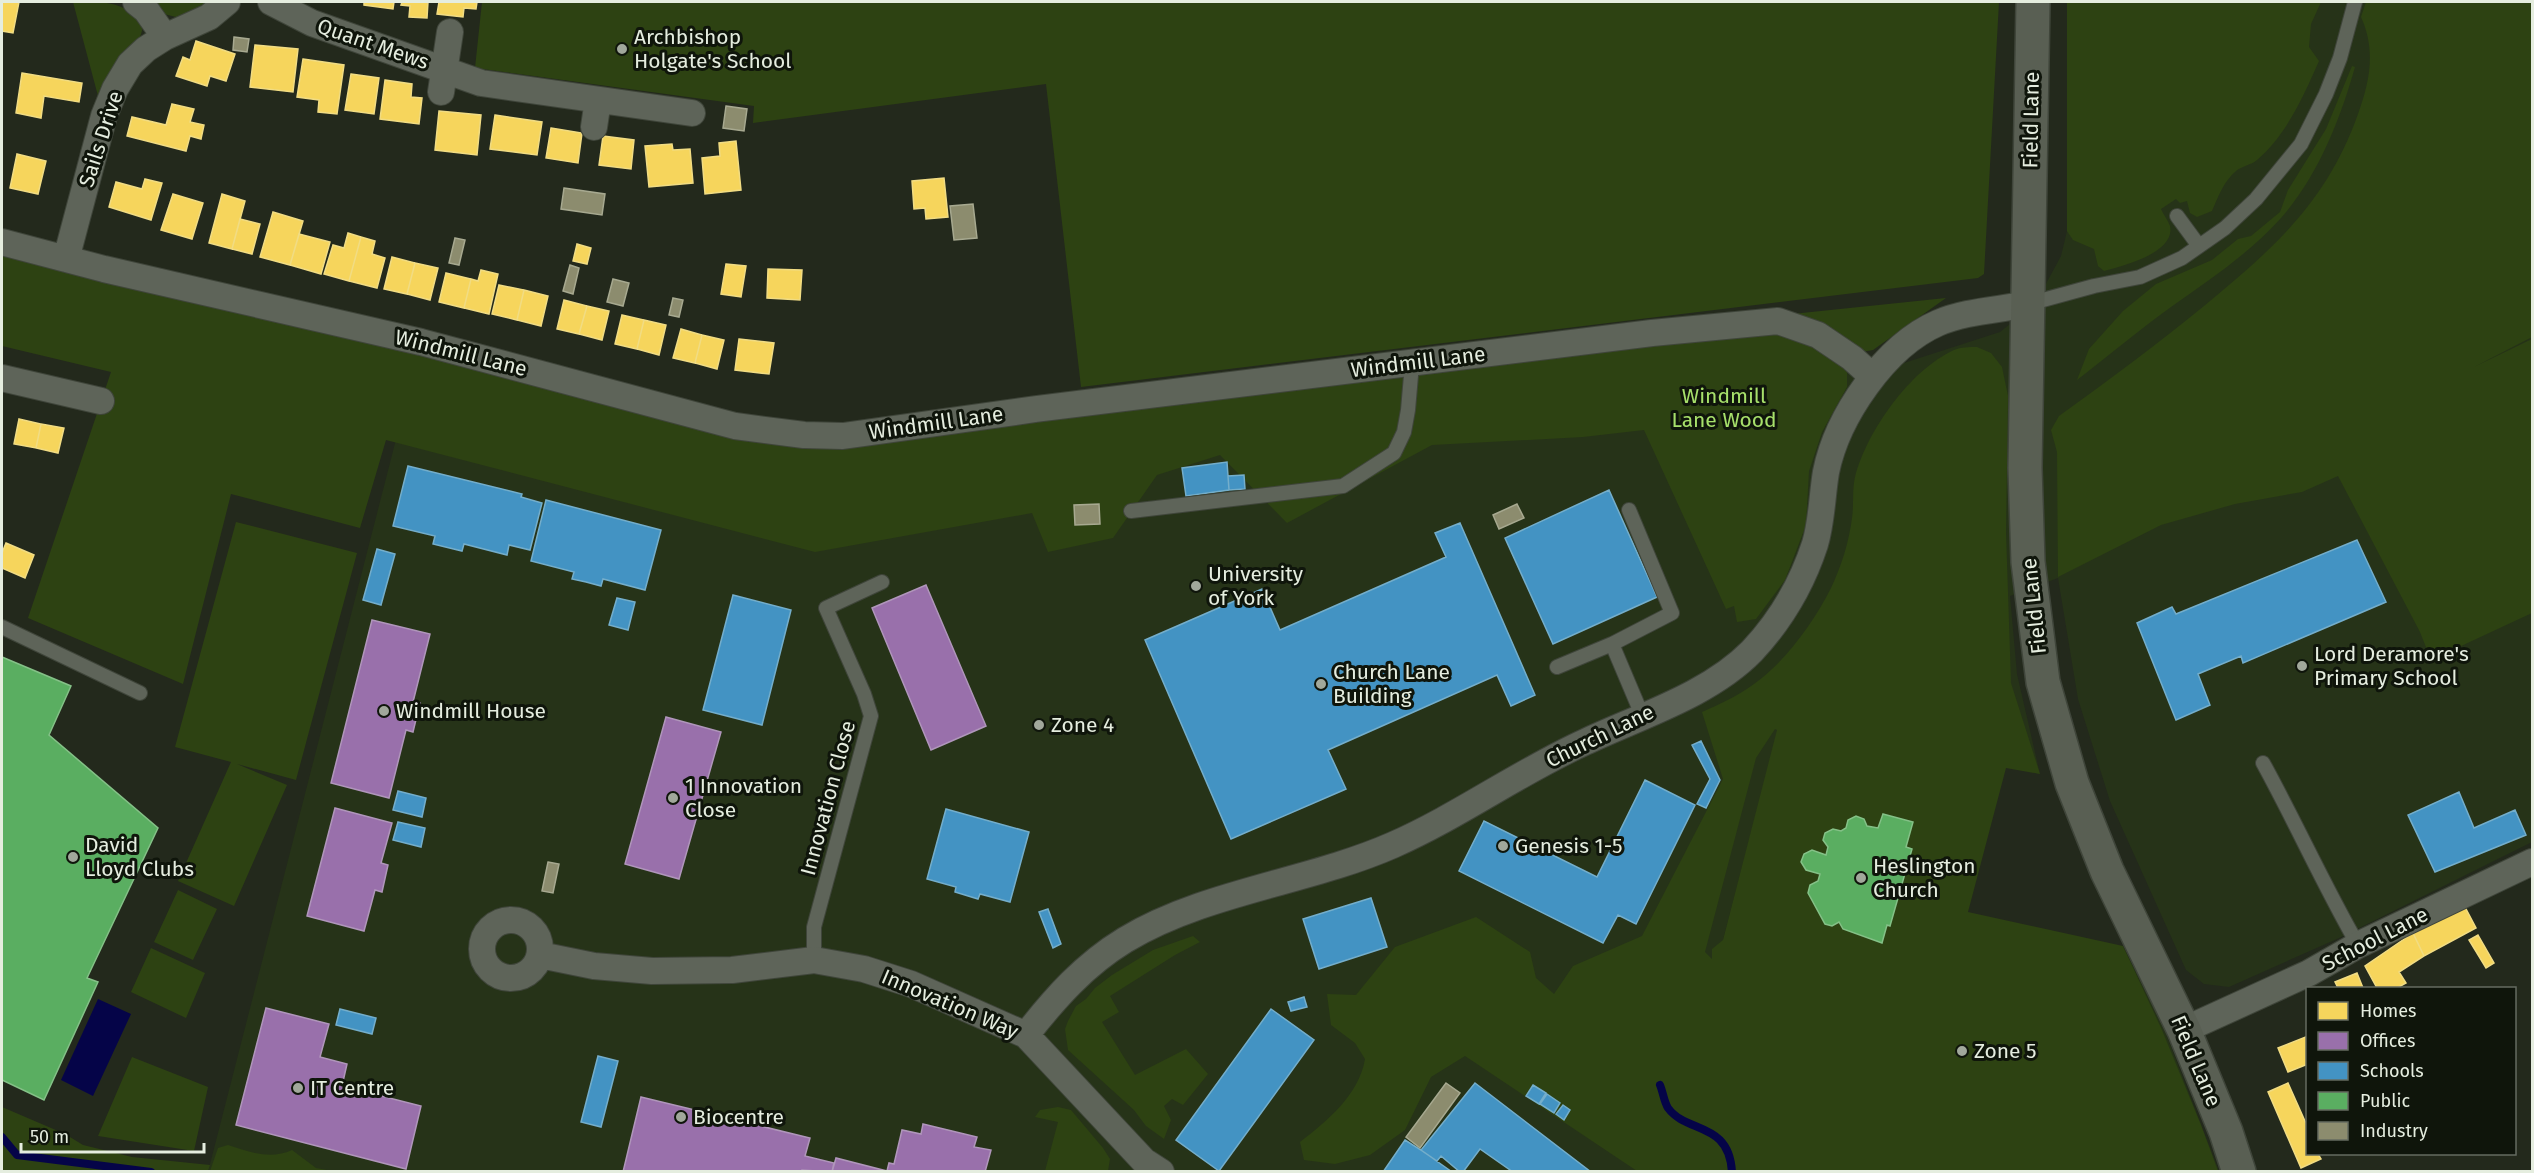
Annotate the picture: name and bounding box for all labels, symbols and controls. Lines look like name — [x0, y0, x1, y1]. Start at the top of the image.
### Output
street label: Quant Mews — [314, 13, 432, 75]
place label: Archbishop Holgate's School — [634, 24, 791, 74]
marker: Archbishop Holgate's School — [615, 42, 629, 56]
street label: Field Lane — [2017, 72, 2045, 168]
street label: Sails Drive — [73, 88, 129, 190]
street label: Windmill Lane — [392, 324, 530, 382]
street label: Windmill Lane — [1349, 341, 1487, 383]
park label: Windmill Lane Wood — [1671, 383, 1777, 433]
street label: Windmill Lane — [867, 401, 1005, 445]
street label: Field Lane — [2016, 557, 2052, 655]
place label: University of York — [1208, 561, 1304, 611]
marker: University of York — [1189, 579, 1203, 593]
place label: Lord Deramore's Primary School — [2314, 641, 2469, 691]
place label: Church Lane Building — [1333, 659, 1450, 709]
marker: Lord Deramore's Primary School — [2295, 659, 2309, 673]
marker: Church Lane Building — [1314, 677, 1328, 691]
place label: Windmill House — [396, 698, 546, 724]
street label: Church Lane — [1542, 699, 1658, 773]
marker: Windmill House — [377, 704, 391, 718]
place label: Zone 4 — [1051, 712, 1114, 738]
street label: Innovation Close — [795, 718, 861, 878]
marker: Zone 4 — [1032, 718, 1046, 732]
place label: 1 Innovation Close — [685, 773, 802, 823]
marker: 1 Innovation Close — [666, 791, 680, 805]
place label: David Lloyd Clubs — [85, 832, 194, 882]
place label: Genesis 1-5 — [1515, 833, 1622, 859]
marker: Genesis 1-5 — [1496, 839, 1510, 853]
marker: David Lloyd Clubs — [66, 850, 80, 864]
place label: Heslington Church — [1873, 853, 1976, 903]
marker: Heslington Church — [1854, 871, 1868, 885]
street label: School Lane — [2318, 901, 2432, 977]
street label: Innovation Way — [878, 963, 1023, 1045]
legend — [2306, 987, 2516, 1155]
text: Homes — [2360, 1000, 2416, 1022]
street label: Field Lane — [2165, 1011, 2227, 1111]
text: Offices — [2360, 1030, 2415, 1052]
place label: Zone 5 — [1974, 1038, 2037, 1064]
marker: Zone 5 — [1955, 1044, 1969, 1058]
text: Schools — [2360, 1060, 2424, 1082]
place label: IT Centre — [310, 1075, 394, 1101]
marker: IT Centre — [291, 1081, 305, 1095]
text: Public — [2360, 1090, 2410, 1112]
place label: Biocentre — [693, 1104, 784, 1130]
marker: Biocentre — [674, 1110, 688, 1124]
scale bar — [21, 1116, 204, 1154]
text: Industry — [2360, 1120, 2428, 1142]
text: 50 m — [30, 1126, 69, 1148]

